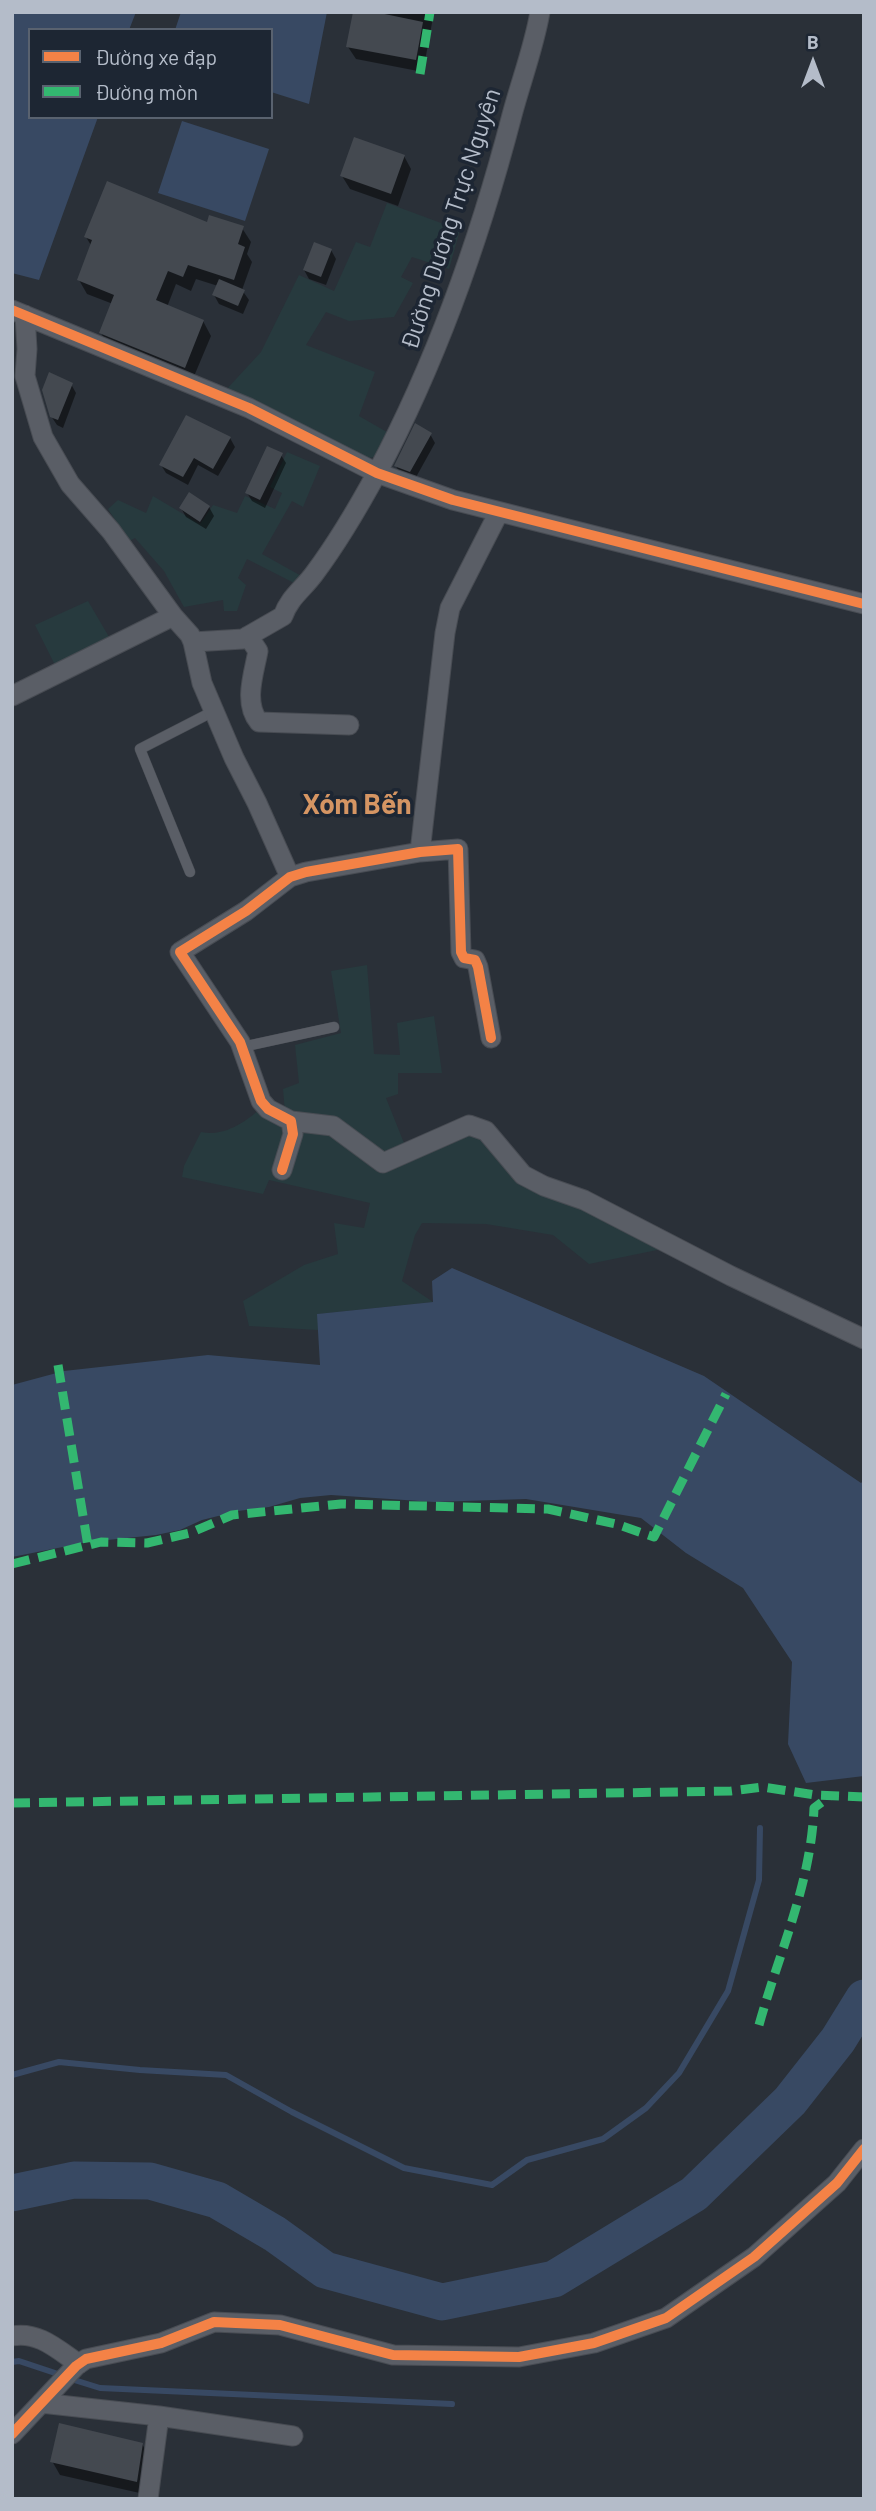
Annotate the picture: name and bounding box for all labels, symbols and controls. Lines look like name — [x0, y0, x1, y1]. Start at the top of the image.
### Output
legend — [28, 28, 273, 119]
north arrow — [778, 28, 848, 98]
text: B — [807, 30, 819, 53]
text: Đường xe đạp — [95, 44, 217, 69]
text: Đường mòn — [95, 79, 198, 104]
street label: Đường Dương Trực Nguyên — [395, 85, 507, 353]
district label: Xóm Bến — [303, 788, 411, 822]

